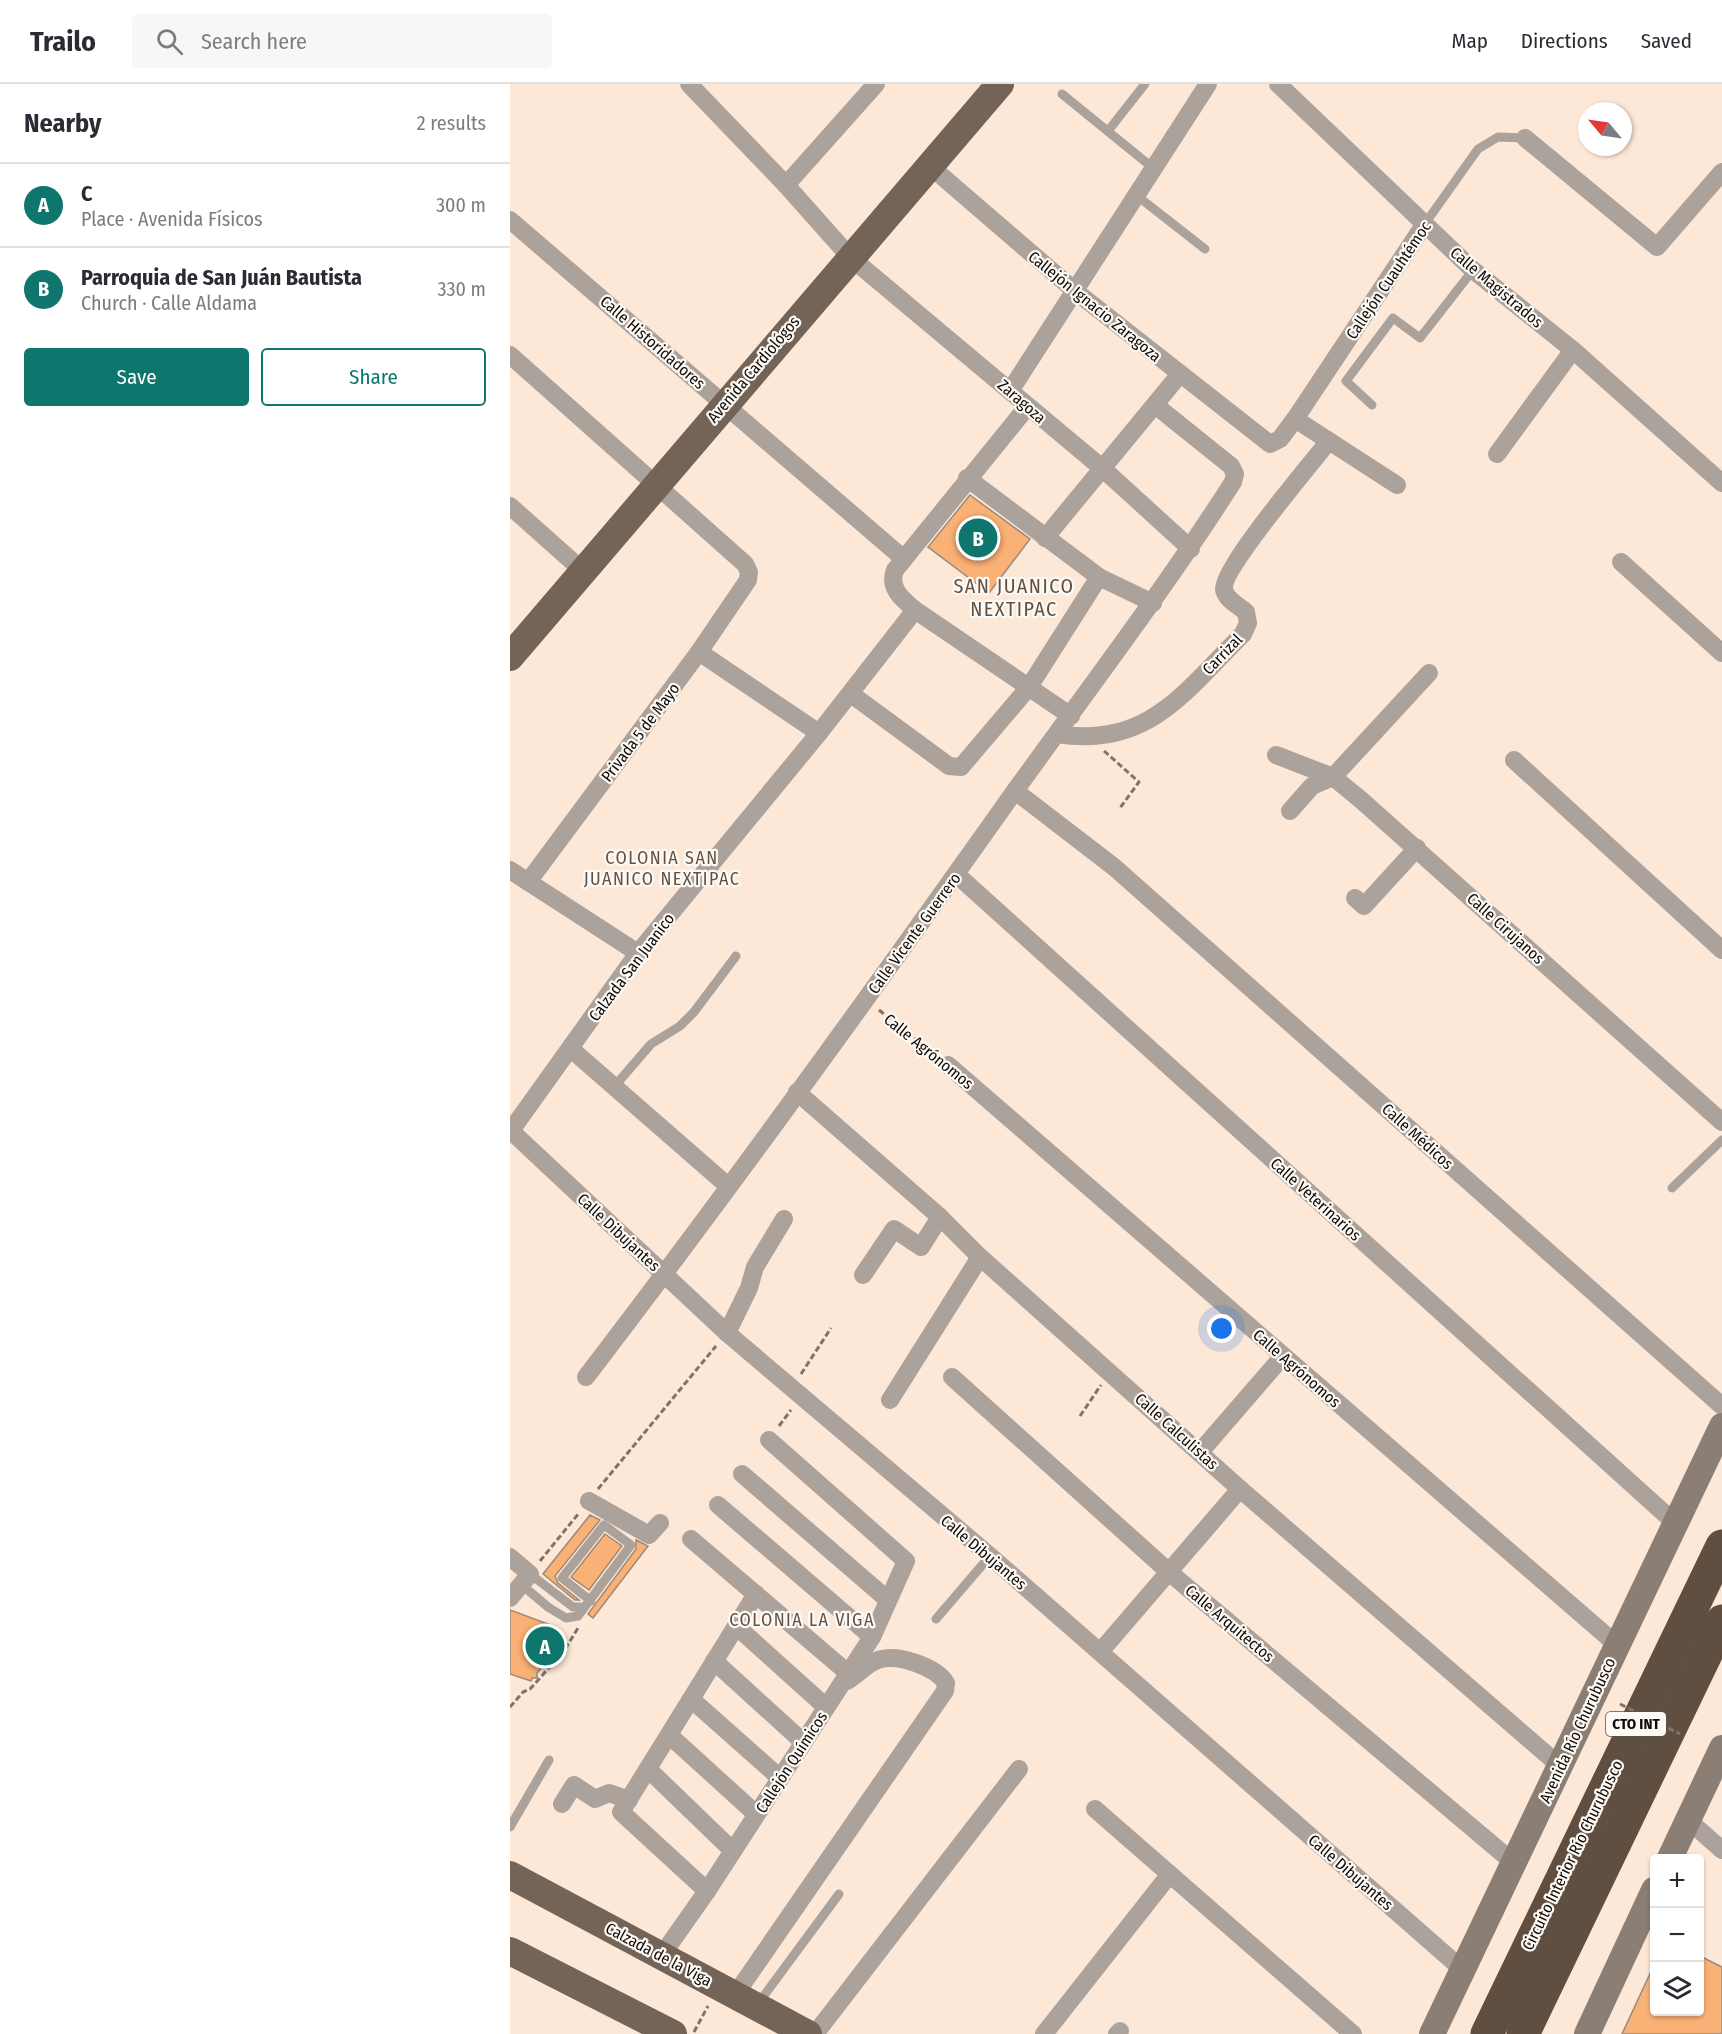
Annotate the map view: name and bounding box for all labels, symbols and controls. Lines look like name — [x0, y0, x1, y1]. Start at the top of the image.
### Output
search box — [132, 14, 552, 68]
text: Trailo — [30, 25, 96, 58]
icon: search — [153, 25, 186, 58]
text: Search here — [201, 28, 307, 55]
text: Map — [1451, 28, 1488, 54]
text: Directions — [1521, 28, 1608, 54]
text: Saved — [1641, 28, 1692, 54]
north arrow — [1578, 102, 1632, 156]
text: Nearby — [24, 108, 101, 139]
text: 2 results — [417, 111, 486, 135]
text: C — [81, 180, 93, 207]
text: A — [38, 193, 49, 217]
text: 300 m — [436, 193, 486, 217]
text: Place · Avenida Físicos — [81, 207, 263, 231]
street label: Callejón Cuauhtémoc — [1342, 218, 1435, 343]
street label: Calle Magistrados — [1446, 243, 1547, 332]
street label: Callejón Ignacio Zaragoza — [1025, 247, 1165, 366]
text: Parroquia de San Juán Bautista — [81, 264, 362, 291]
text: B — [38, 277, 49, 301]
text: 330 m — [437, 277, 486, 301]
text: Church · Calle Aldama — [81, 291, 257, 315]
street label: Calle Historidadores — [596, 292, 709, 393]
street label: Avenida Cardiológos — [703, 312, 804, 426]
button: Save — [24, 348, 249, 406]
button: Share — [261, 348, 486, 406]
street label: Zaragoza — [994, 375, 1050, 427]
pin: B — [958, 516, 998, 560]
district label: SAN JUANICO NEXTIPAC — [954, 574, 1074, 621]
street label: Carrizal — [1198, 630, 1246, 679]
street label: Privada 5 de Mayo — [597, 679, 684, 785]
district label: COLONIA SAN JUANICO NEXTIPAC — [584, 847, 740, 890]
street label: Calle Vicente Guerrero — [864, 869, 965, 998]
street label: Calle Cirujanos — [1463, 889, 1548, 968]
street label: Calzada San Juanico — [585, 910, 678, 1025]
street label: Calle Agrónomos — [880, 1010, 977, 1093]
street label: Calle Médicos — [1378, 1099, 1457, 1173]
street label: Calle Veterinarios — [1267, 1154, 1365, 1245]
street label: Calle Dibujantes — [573, 1189, 664, 1276]
your location — [1207, 1314, 1236, 1343]
street label: Calle Agrónomos — [1249, 1325, 1344, 1412]
street label: Calle Calculistas — [1131, 1389, 1222, 1474]
street label: Calle Dibujantes — [937, 1511, 1030, 1594]
street label: Calle Arquitectos — [1181, 1581, 1278, 1666]
district label: COLONIA LA VIGA — [729, 1609, 875, 1631]
pin: A — [525, 1624, 564, 1668]
street label: Avenida Río Churubusco — [1535, 1654, 1620, 1806]
street label: Callejón Químicos — [752, 1708, 831, 1817]
road number: CTO INT — [1606, 1712, 1666, 1736]
street label: Circuito Interior Río Churubusco — [1518, 1757, 1627, 1953]
street label: Calle Dibujantes — [1304, 1830, 1397, 1914]
map controls — [1650, 1854, 1704, 2016]
button: + — [1650, 1854, 1704, 1908]
button: − — [1650, 1908, 1704, 1962]
street label: Calzada de la Viga — [602, 1918, 715, 1990]
button: layers — [1650, 1962, 1704, 2016]

